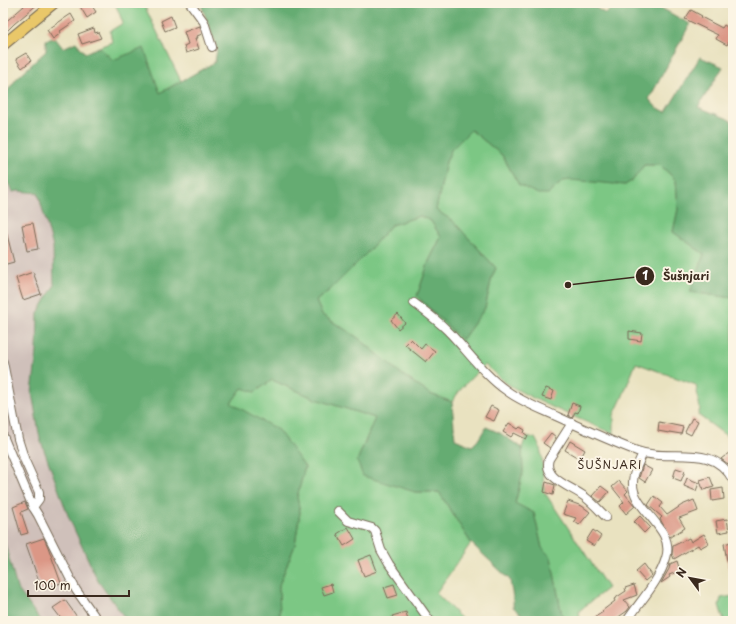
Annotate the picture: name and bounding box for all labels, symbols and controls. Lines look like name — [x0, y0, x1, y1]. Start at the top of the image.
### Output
callout: Šušnjari — [635, 264, 718, 287]
text: 1 — [642, 266, 648, 284]
text: Šušnjari — [663, 267, 709, 284]
district label: ŠUŠNJARI — [578, 456, 642, 473]
north arrow — [670, 558, 710, 598]
text: N — [672, 564, 691, 581]
scale bar — [28, 572, 129, 598]
text: 100 m — [34, 576, 71, 594]

